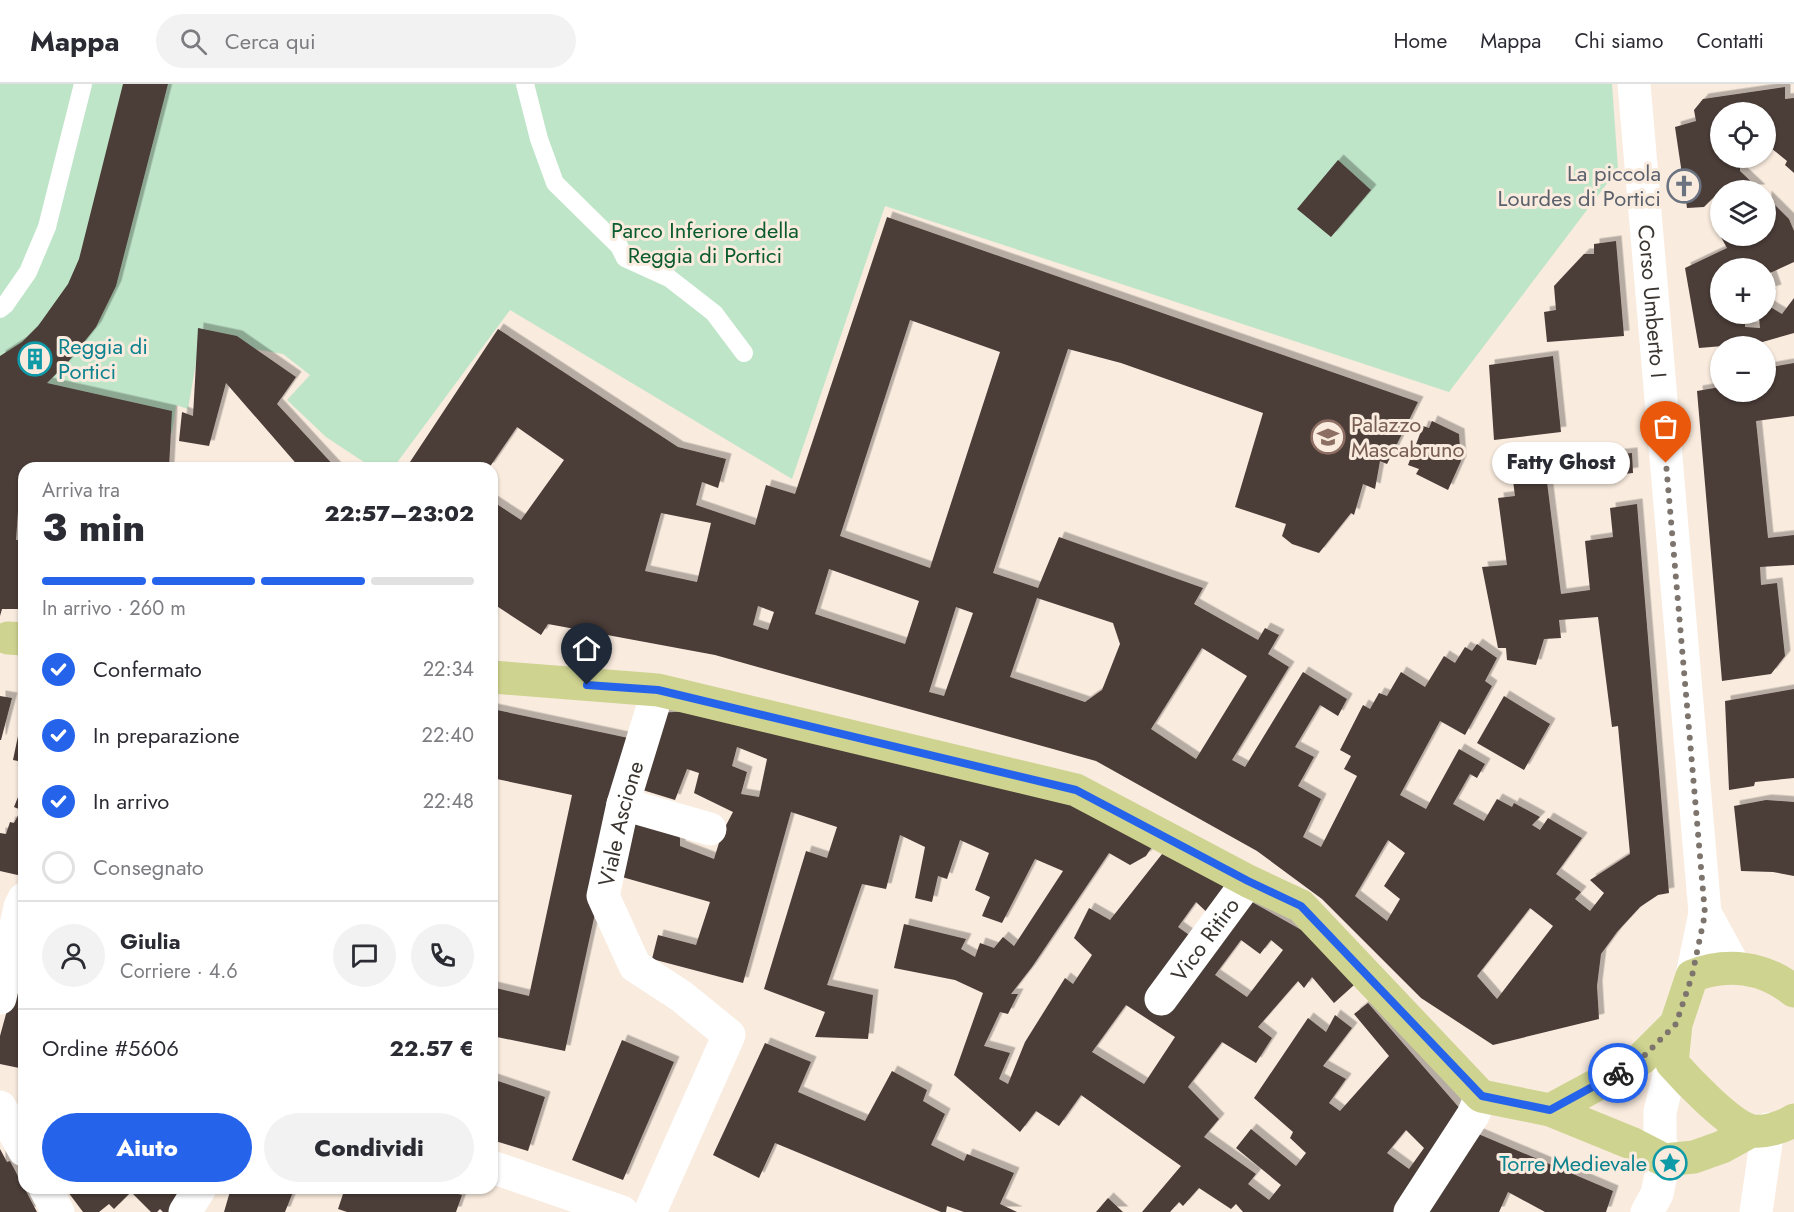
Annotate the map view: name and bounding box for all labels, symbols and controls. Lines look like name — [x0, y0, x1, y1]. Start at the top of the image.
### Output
search box — [156, 14, 576, 68]
text: Mappa — [30, 21, 120, 62]
icon: search — [177, 25, 210, 58]
text: Cerca qui — [225, 25, 316, 57]
text: Home — [1394, 26, 1447, 56]
text: Mappa — [1480, 26, 1541, 56]
text: Chi siamo — [1574, 26, 1663, 56]
text: Contatti — [1696, 26, 1764, 56]
map controls — [1710, 102, 1776, 402]
button: locate — [1710, 102, 1776, 168]
place label: La piccola Lourdes di Portici — [1498, 157, 1661, 214]
church icon: La piccola Lourdes di Portici — [1666, 168, 1702, 204]
button: layers — [1710, 180, 1776, 246]
park label: Parco Inferiore della Reggia di Portici — [611, 214, 799, 271]
street label: Corso Umberto I — [1630, 223, 1675, 379]
button: + — [1710, 258, 1776, 324]
place label: Reggia di Portici — [58, 330, 148, 387]
button: − — [1710, 336, 1776, 402]
building icon: Reggia di Portici — [17, 341, 53, 377]
pin — [1640, 401, 1691, 463]
place label: Palazzo Mascabruno — [1351, 408, 1465, 465]
icon: bag — [1649, 410, 1682, 443]
school or university icon: Palazzo Mascabruno — [1310, 419, 1346, 455]
callout: Fatty Ghost — [1492, 442, 1630, 484]
text: Fatty Ghost — [1507, 448, 1615, 477]
text: Arriva tra — [42, 476, 120, 505]
text: 22:57–23:02 — [324, 497, 474, 529]
text: 3 min — [42, 499, 145, 556]
text: In arrivo · 260 m — [42, 594, 186, 623]
pin — [561, 623, 612, 685]
icon: home — [570, 632, 603, 665]
icon: check — [42, 653, 75, 686]
text: Confermato — [93, 653, 202, 685]
text: 22:34 — [423, 655, 474, 684]
icon: check — [42, 719, 75, 752]
text: In preparazione — [93, 719, 240, 751]
text: 22:40 — [422, 721, 474, 750]
street label: Viale Ascione — [590, 757, 651, 889]
icon: check — [42, 785, 75, 818]
text: In arrivo — [93, 785, 169, 817]
text: 22:48 — [423, 787, 474, 816]
text: Consegnato — [93, 851, 204, 883]
street label: Vico Ritiro — [1163, 891, 1247, 988]
button: person — [42, 924, 105, 987]
button: chat — [333, 924, 396, 987]
button: phone — [411, 924, 474, 987]
text: Giulia — [120, 925, 181, 957]
text: Corriere · 4.6 — [120, 957, 238, 986]
text: Ordine #5606 — [42, 1032, 179, 1064]
text: 22.57 € — [390, 1032, 474, 1064]
courier — [1588, 1043, 1648, 1103]
icon: bike — [1602, 1057, 1635, 1090]
button: Aiuto — [42, 1113, 252, 1182]
button: Condividi — [264, 1113, 474, 1182]
place icon: Torre Medievale — [1652, 1145, 1688, 1181]
place label: Torre Medievale — [1499, 1147, 1647, 1179]

